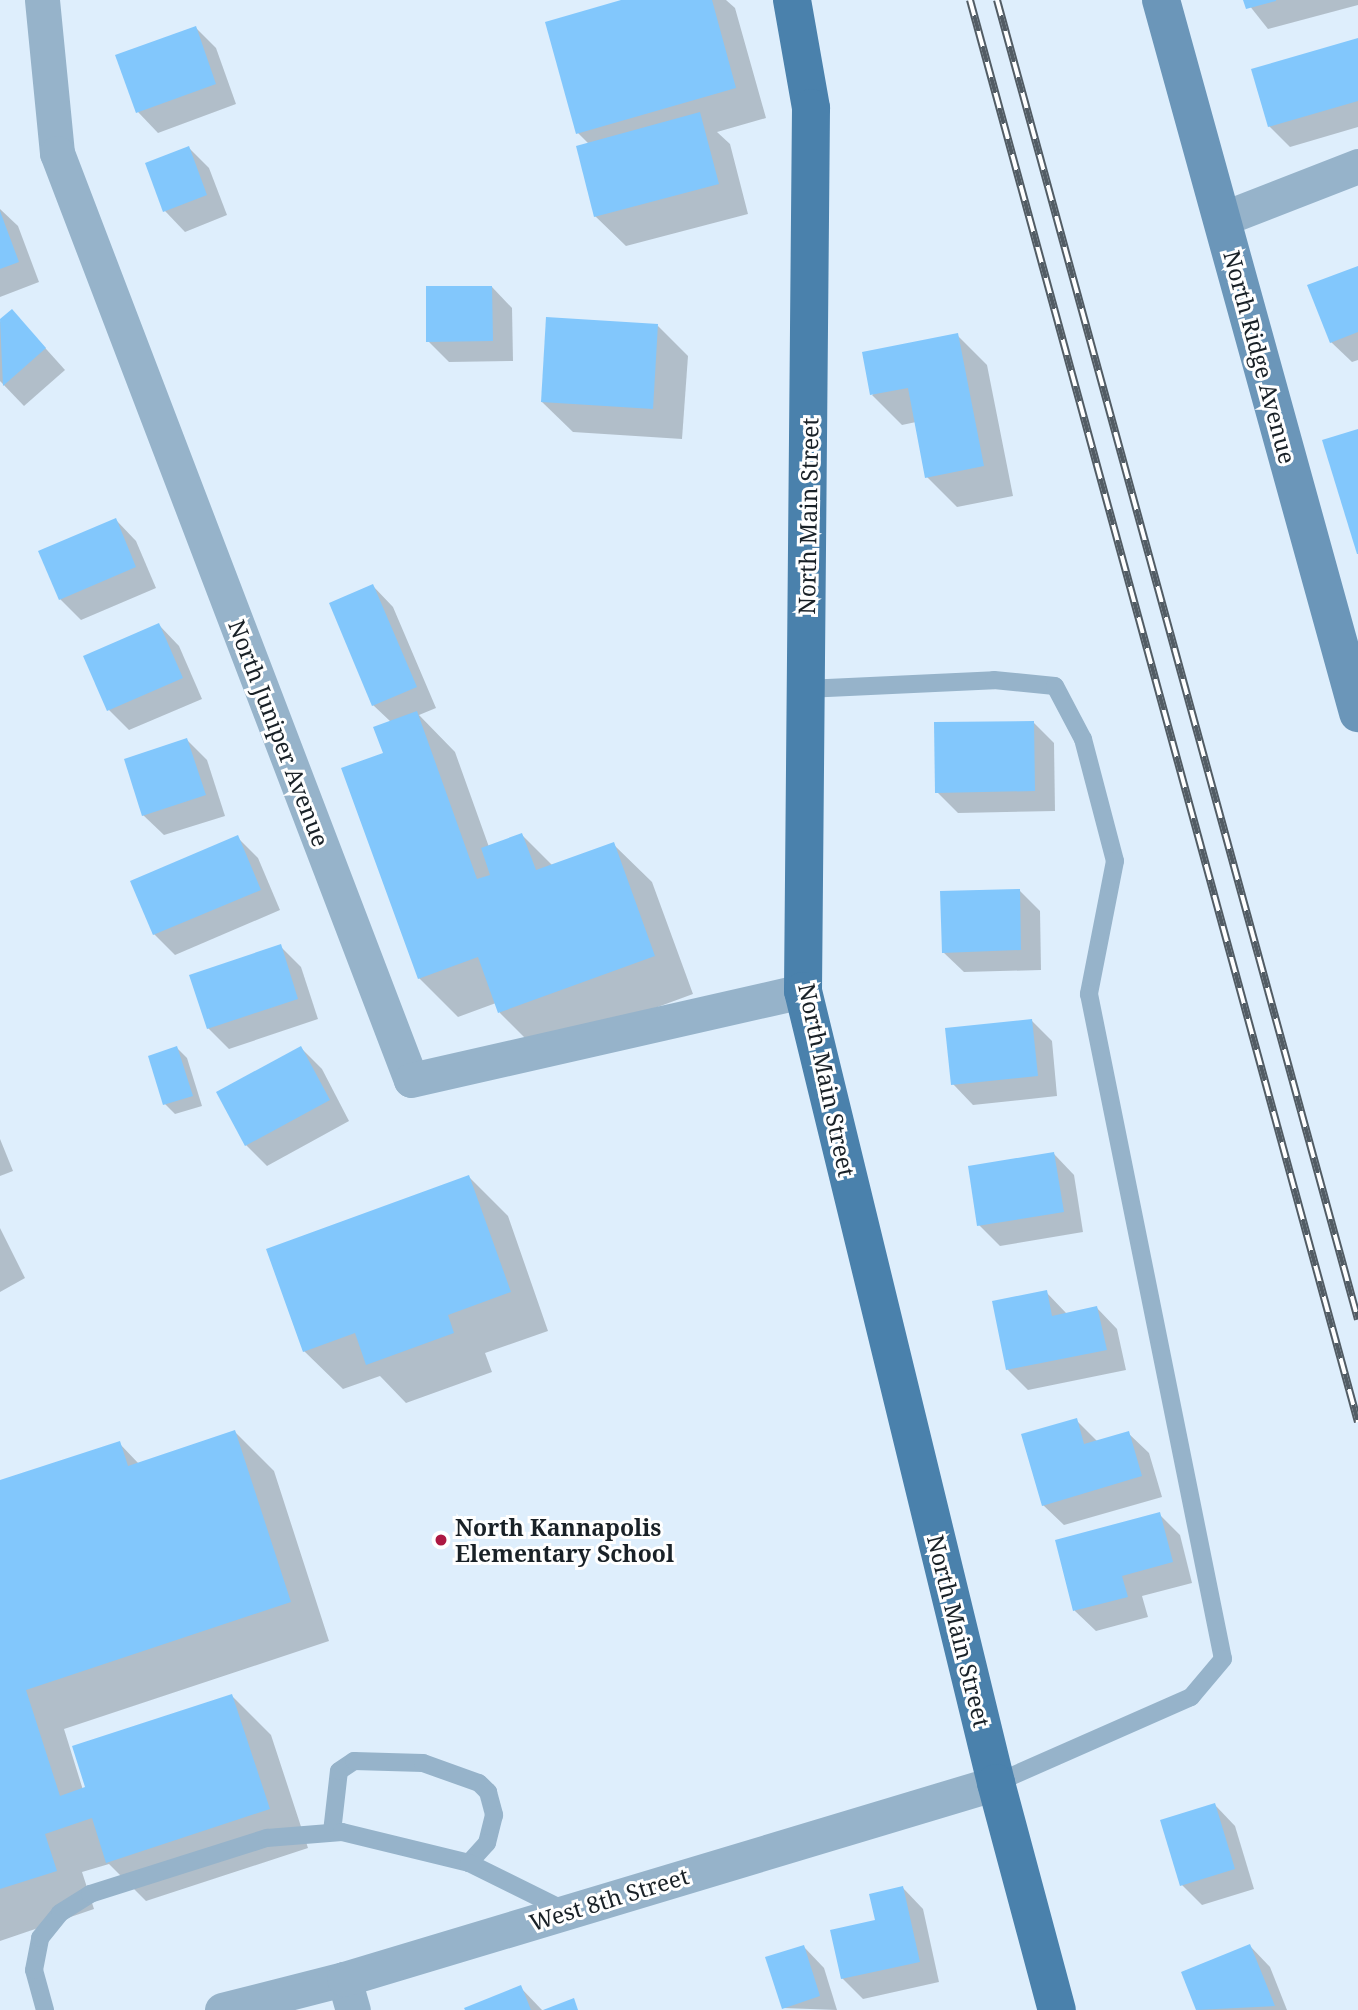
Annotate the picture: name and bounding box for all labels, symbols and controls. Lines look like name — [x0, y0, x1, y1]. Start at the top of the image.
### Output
street label: North Ridge Avenue — [1218, 247, 1302, 467]
street label: North Main Street — [792, 417, 824, 615]
street label: North Juniper Avenue — [223, 616, 335, 850]
street label: North Main Street — [793, 981, 861, 1179]
place label: North Kannapolis Elementary School — [455, 1513, 674, 1567]
marker: North Kannapolis Elementary School — [433, 1532, 449, 1548]
street label: North Main Street — [922, 1532, 996, 1730]
street label: West 8th Street — [526, 1862, 692, 1936]

